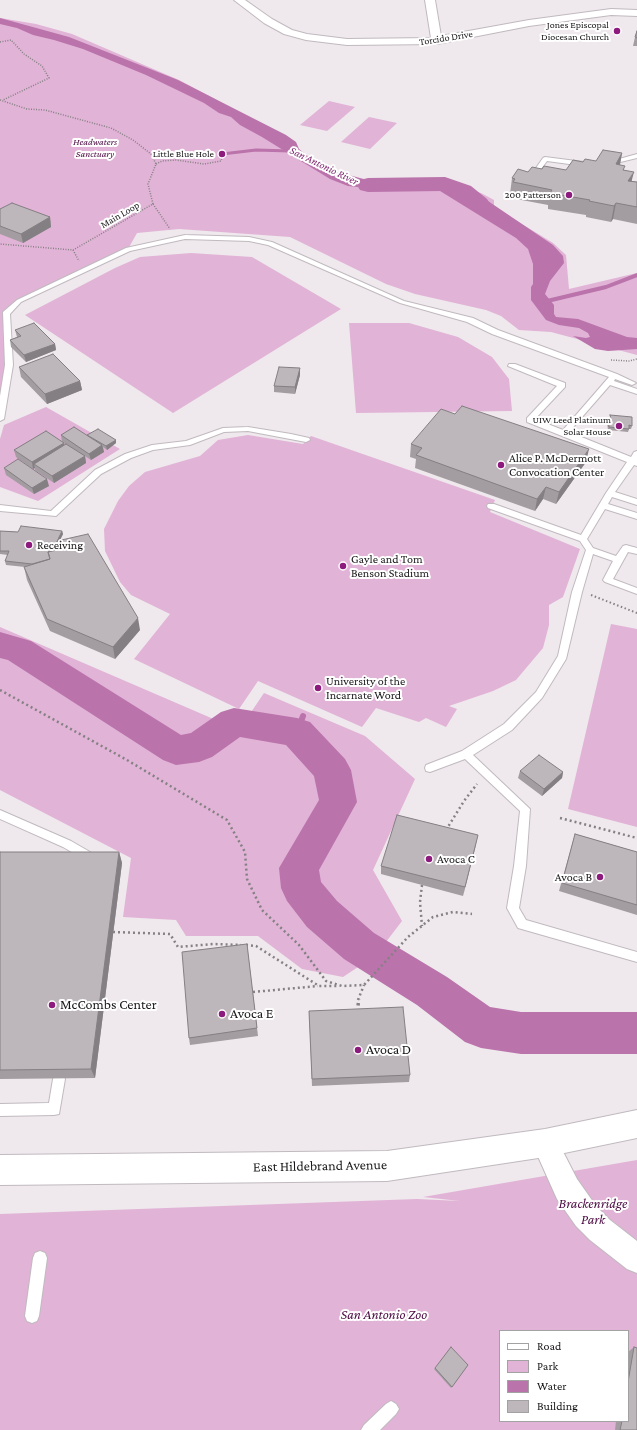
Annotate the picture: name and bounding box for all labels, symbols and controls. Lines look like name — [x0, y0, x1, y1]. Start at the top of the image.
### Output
place label: Jones Episcopal Diocesan Church — [541, 19, 609, 42]
marker: Jones Episcopal Diocesan Church — [612, 26, 622, 36]
street label: Torcido Drive — [418, 28, 474, 48]
park label: Headwaters Sanctuary — [73, 136, 117, 160]
water label: San Antonio River — [288, 144, 360, 188]
place label: Little Blue Hole — [153, 148, 214, 160]
marker: Little Blue Hole — [217, 149, 227, 159]
place label: 200 Patterson — [505, 189, 561, 201]
marker: 200 Patterson — [564, 190, 574, 200]
street label: Main Loop — [98, 199, 142, 231]
place label: UIW Leed Platinum Solar House — [533, 414, 611, 438]
marker: UIW Leed Platinum Solar House — [614, 421, 624, 431]
place label: Alice P. McDermott Convocation Center — [509, 451, 604, 479]
marker: Alice P. McDermott Convocation Center — [496, 460, 506, 470]
place label: Receiving — [37, 538, 83, 552]
marker: Receiving — [24, 540, 34, 550]
place label: Gayle and Tom Benson Stadium — [351, 552, 429, 580]
marker: Gayle and Tom Benson Stadium — [338, 561, 348, 571]
place label: University of the Incarnate Word — [326, 674, 405, 702]
marker: University of the Incarnate Word — [313, 683, 323, 693]
place label: Avoca C — [437, 852, 475, 866]
marker: Avoca C — [424, 854, 434, 864]
place label: Avoca B — [555, 870, 592, 884]
marker: Avoca B — [595, 872, 605, 882]
place label: McCombs Center — [60, 997, 157, 1013]
marker: McCombs Center — [47, 1000, 57, 1010]
place label: Avoca E — [230, 1006, 273, 1022]
marker: Avoca E — [217, 1009, 227, 1019]
place label: Avoca D — [366, 1042, 411, 1058]
marker: Avoca D — [353, 1045, 363, 1055]
street label: East Hildebrand Avenue — [253, 1156, 387, 1176]
park label: Brackenridge Park — [559, 1196, 627, 1228]
park label: San Antonio Zoo — [341, 1307, 427, 1323]
legend — [499, 1330, 629, 1422]
text: Road — [537, 1339, 561, 1353]
text: Park — [537, 1359, 558, 1373]
text: Water — [537, 1379, 566, 1393]
text: Building — [537, 1399, 578, 1413]

